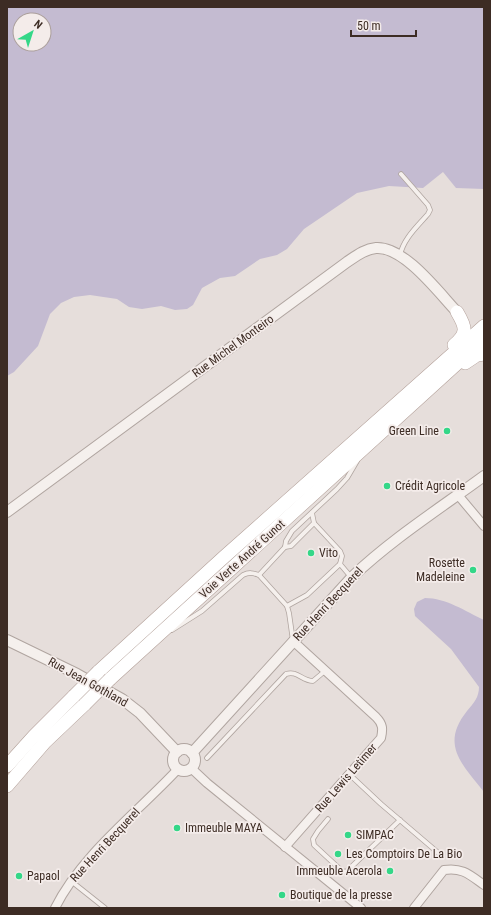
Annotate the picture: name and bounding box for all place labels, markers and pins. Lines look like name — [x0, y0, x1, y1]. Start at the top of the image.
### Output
place label: Green Line — [389, 424, 439, 438]
marker: Green Line — [442, 426, 452, 436]
place label: Crédit Agricole — [395, 479, 466, 493]
marker: Crédit Agricole — [382, 481, 392, 491]
place label: Vito — [319, 546, 338, 560]
marker: Vito — [306, 548, 316, 558]
place label: Rosette Madeleine — [416, 556, 465, 584]
marker: Rosette Madeleine — [468, 565, 478, 575]
place label: Immeuble MAYA — [185, 821, 263, 835]
marker: Immeuble MAYA — [172, 823, 182, 833]
place label: SIMPAC — [356, 828, 394, 842]
marker: SIMPAC — [343, 830, 353, 840]
place label: Les Comptoirs De La Bio — [346, 847, 462, 861]
marker: Les Comptoirs De La Bio — [333, 849, 343, 859]
place label: Immeuble Acerola — [296, 864, 382, 878]
marker: Immeuble Acerola — [385, 866, 395, 876]
place label: Papaol — [27, 869, 60, 883]
marker: Papaol — [14, 871, 24, 881]
place label: Boutique de la presse — [290, 888, 392, 902]
marker: Boutique de la presse — [277, 890, 287, 900]

